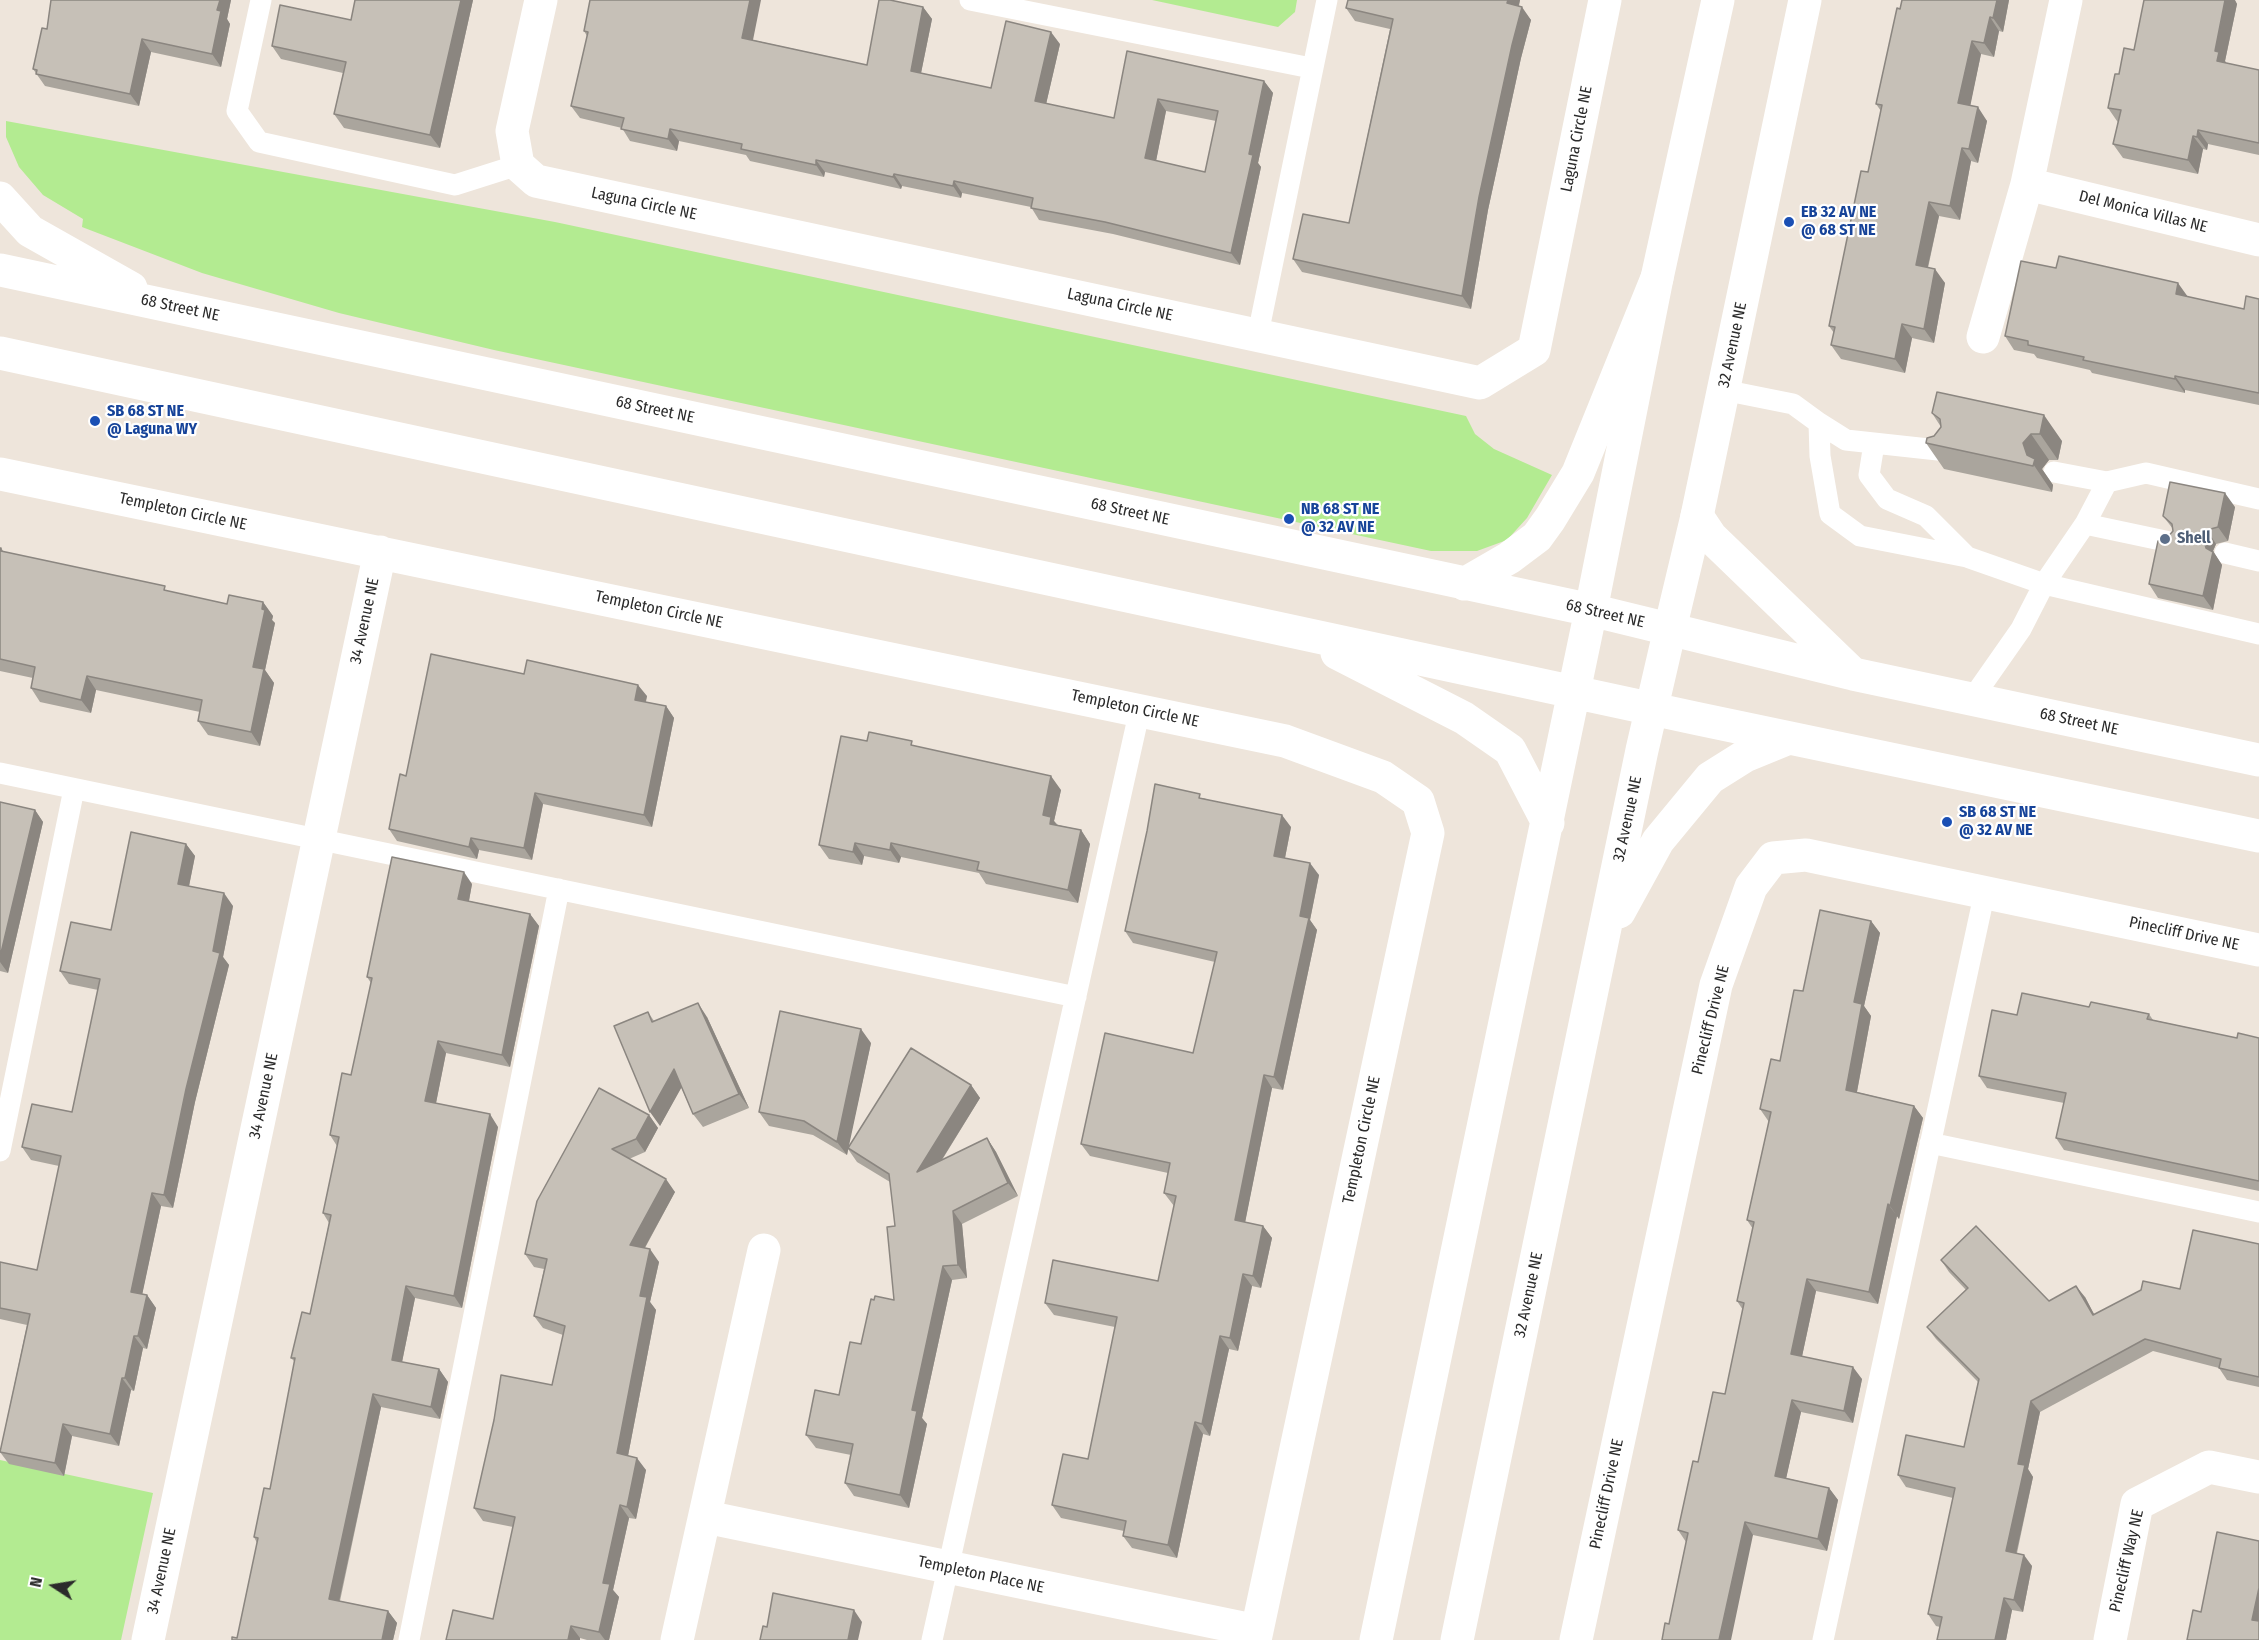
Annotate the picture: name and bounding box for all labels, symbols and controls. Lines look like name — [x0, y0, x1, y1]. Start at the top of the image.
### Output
street label: Laguna Circle NE — [1557, 84, 1597, 194]
street label: Laguna Circle NE — [589, 183, 699, 225]
street label: Del Monica Villas NE — [2077, 187, 2209, 237]
place label: EB 32 AV NE @ 68 ST NE — [1801, 203, 1876, 241]
marker: EB 32 AV NE @ 68 ST NE — [1782, 215, 1796, 229]
street label: Laguna Circle NE — [1065, 284, 1175, 326]
street label: 68 Street NE — [139, 290, 221, 326]
street label: 32 Avenue NE — [1715, 300, 1751, 390]
street label: 68 Street NE — [614, 392, 696, 428]
place label: SB 68 ST NE @ Laguna WY — [107, 402, 197, 440]
marker: SB 68 ST NE @ Laguna WY — [88, 414, 102, 428]
street label: Templeton Circle NE — [117, 489, 249, 535]
street label: 68 Street NE — [1089, 494, 1171, 530]
place label: NB 68 ST NE @ 32 AV NE — [1301, 500, 1379, 538]
marker: NB 68 ST NE @ 32 AV NE — [1282, 512, 1296, 526]
place label: Shell — [2177, 529, 2211, 549]
marker: Shell — [2158, 532, 2172, 546]
street label: 34 Avenue NE — [346, 576, 384, 666]
street label: Templeton Circle NE — [593, 587, 725, 633]
street label: 68 Street NE — [1564, 596, 1646, 632]
street label: Templeton Circle NE — [1069, 686, 1201, 732]
street label: 68 Street NE — [2038, 704, 2120, 740]
street label: 32 Avenue NE — [1610, 774, 1646, 864]
place label: SB 68 ST NE @ 32 AV NE — [1959, 803, 2036, 841]
marker: SB 68 ST NE @ 32 AV NE — [1940, 815, 1954, 829]
street label: Pinecliff Drive NE — [2127, 913, 2241, 955]
street label: Pinecliff Drive NE — [1688, 963, 1734, 1077]
street label: 34 Avenue NE — [245, 1051, 283, 1141]
street label: Templeton Circle NE — [1339, 1074, 1385, 1206]
street label: 32 Avenue NE — [1511, 1250, 1547, 1340]
street label: Pinecliff Drive NE — [1586, 1437, 1628, 1551]
street label: Pinecliff Way NE — [2106, 1508, 2148, 1614]
street label: 34 Avenue NE — [143, 1526, 181, 1616]
street label: Templeton Place NE — [916, 1552, 1046, 1598]
north arrow — [24, 1556, 84, 1616]
text: N — [26, 1575, 46, 1589]

